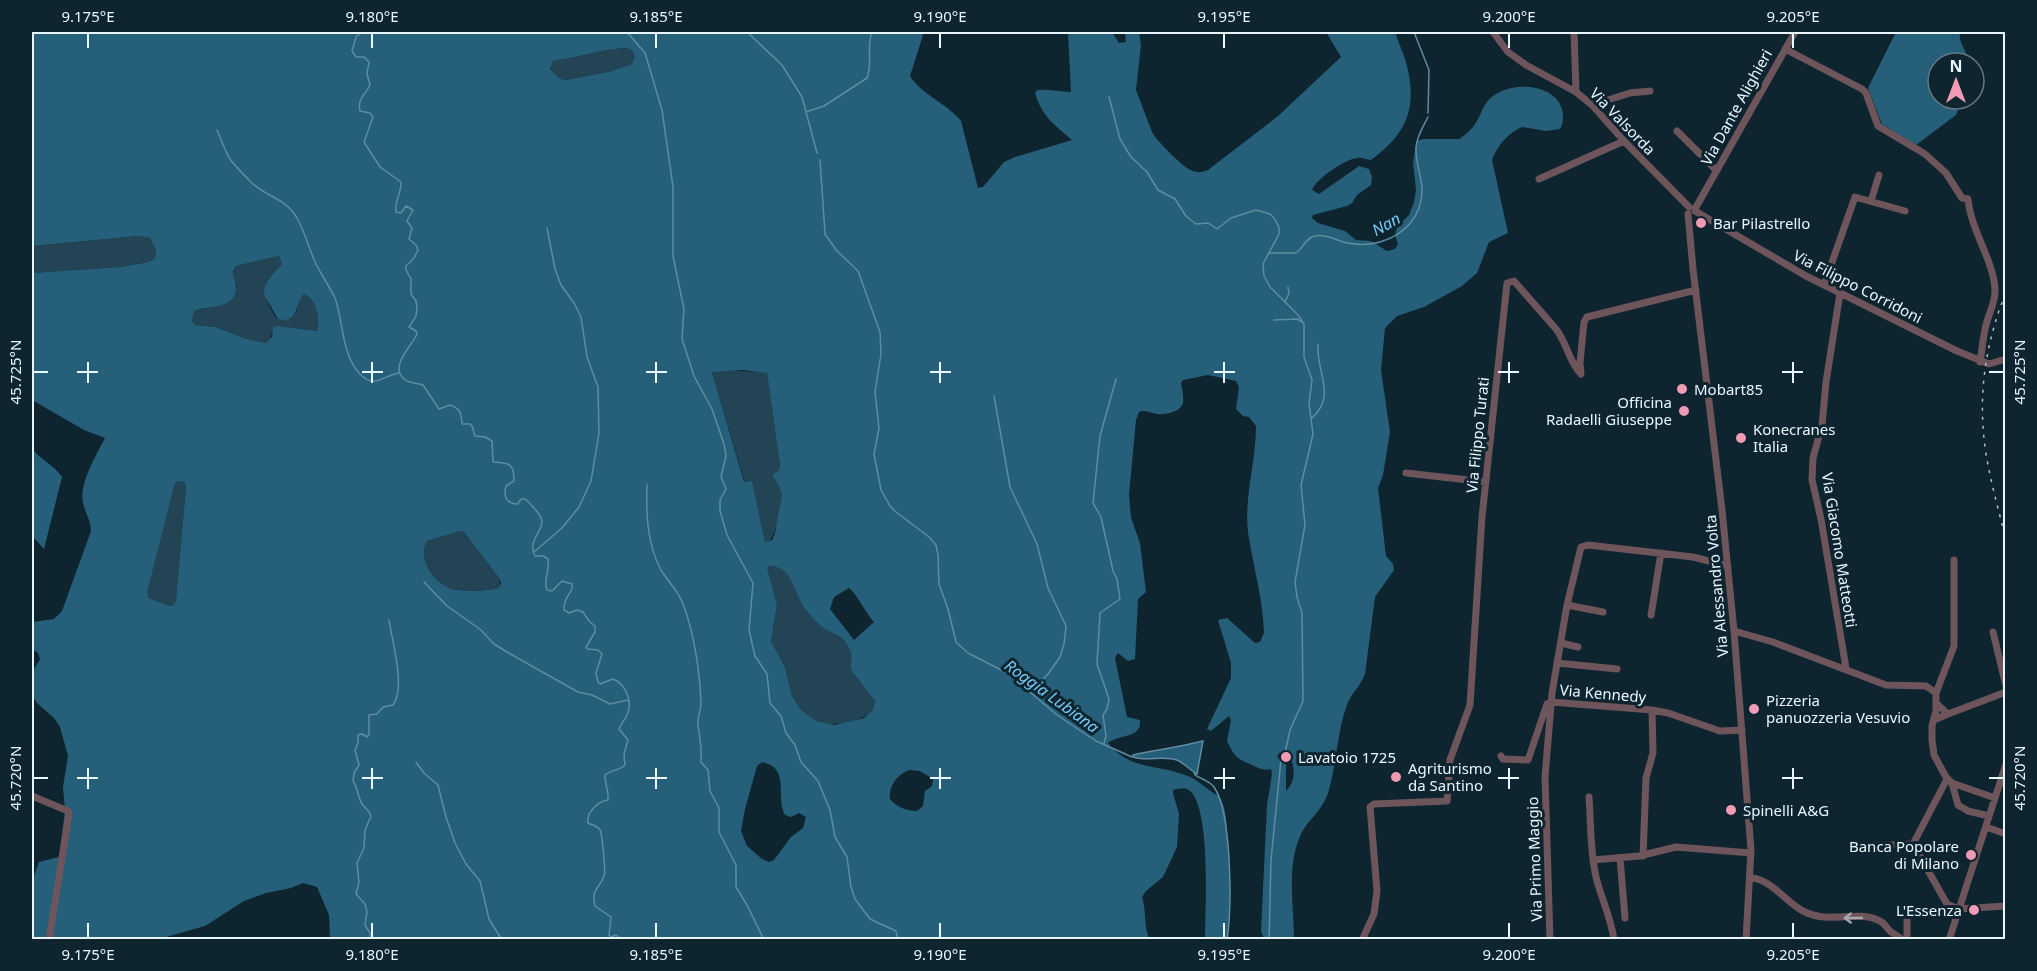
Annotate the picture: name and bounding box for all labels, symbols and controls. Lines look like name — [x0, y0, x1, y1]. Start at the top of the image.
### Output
text: 9.175°E — [61, 6, 115, 26]
text: 9.180°E — [345, 6, 399, 26]
text: 9.185°E — [629, 6, 683, 26]
text: 9.190°E — [913, 6, 967, 26]
text: 9.195°E — [1197, 6, 1251, 26]
text: 9.200°E — [1482, 6, 1536, 26]
text: 9.205°E — [1766, 6, 1820, 26]
street label: Via Dante Alighieri — [1696, 45, 1776, 169]
north arrow — [1926, 51, 1986, 111]
text: N — [1949, 55, 1963, 77]
street label: Via Valsorda — [1586, 83, 1660, 159]
water label: Nan — [1368, 207, 1404, 241]
place label: Bar Pilastrello — [1713, 213, 1810, 233]
marker: Bar Pilastrello — [1694, 216, 1708, 230]
street label: Via Filippo Corridoni — [1790, 245, 1926, 327]
text: 45.725°N — [5, 340, 25, 404]
text: 45.725°N — [2009, 340, 2029, 404]
street label: Via Filippo Turati — [1461, 376, 1493, 494]
place label: Mobart85 — [1694, 379, 1763, 399]
marker: Mobart85 — [1675, 382, 1689, 396]
place label: Officina Radaelli Giuseppe — [1546, 392, 1672, 429]
marker: Officina Radaelli Giuseppe — [1677, 404, 1691, 418]
place label: Konecranes Italia — [1753, 419, 1836, 456]
marker: Konecranes Italia — [1734, 431, 1748, 445]
street label: Via Giacomo Matteotti — [1818, 471, 1862, 629]
street label: Via Alessandro Volta — [1700, 514, 1732, 658]
water label: Roggia Lubiana — [1000, 654, 1104, 738]
street label: Via Kennedy — [1559, 679, 1647, 707]
place label: Pizzeria panuozzeria Vesuvio — [1766, 690, 1910, 727]
marker: Pizzeria panuozzeria Vesuvio — [1747, 702, 1761, 716]
text: 45.720°N — [5, 746, 25, 810]
text: 45.720°N — [2009, 746, 2029, 810]
place label: Lavatoio 1725 — [1298, 747, 1396, 767]
marker: Lavatoio 1725 — [1279, 750, 1293, 764]
place label: Agriturismo da Santino — [1408, 758, 1492, 795]
marker: Agriturismo da Santino — [1389, 770, 1403, 784]
street label: Via Primo Maggio — [1522, 796, 1546, 922]
place label: Spinelli A&G — [1743, 800, 1829, 820]
marker: Spinelli A&G — [1724, 803, 1738, 817]
place label: Banca Popolare di Milano — [1849, 836, 1959, 873]
marker: Banca Popolare di Milano — [1964, 848, 1978, 862]
place label: L'Essenza — [1896, 900, 1962, 920]
marker: L'Essenza — [1967, 903, 1981, 917]
one-way arrow — [1843, 912, 1863, 924]
text: 9.175°E — [61, 944, 115, 964]
text: 9.180°E — [345, 944, 399, 964]
text: 9.185°E — [629, 944, 683, 964]
text: 9.190°E — [913, 944, 967, 964]
text: 9.195°E — [1197, 944, 1251, 964]
text: 9.200°E — [1482, 944, 1536, 964]
text: 9.205°E — [1766, 944, 1820, 964]

